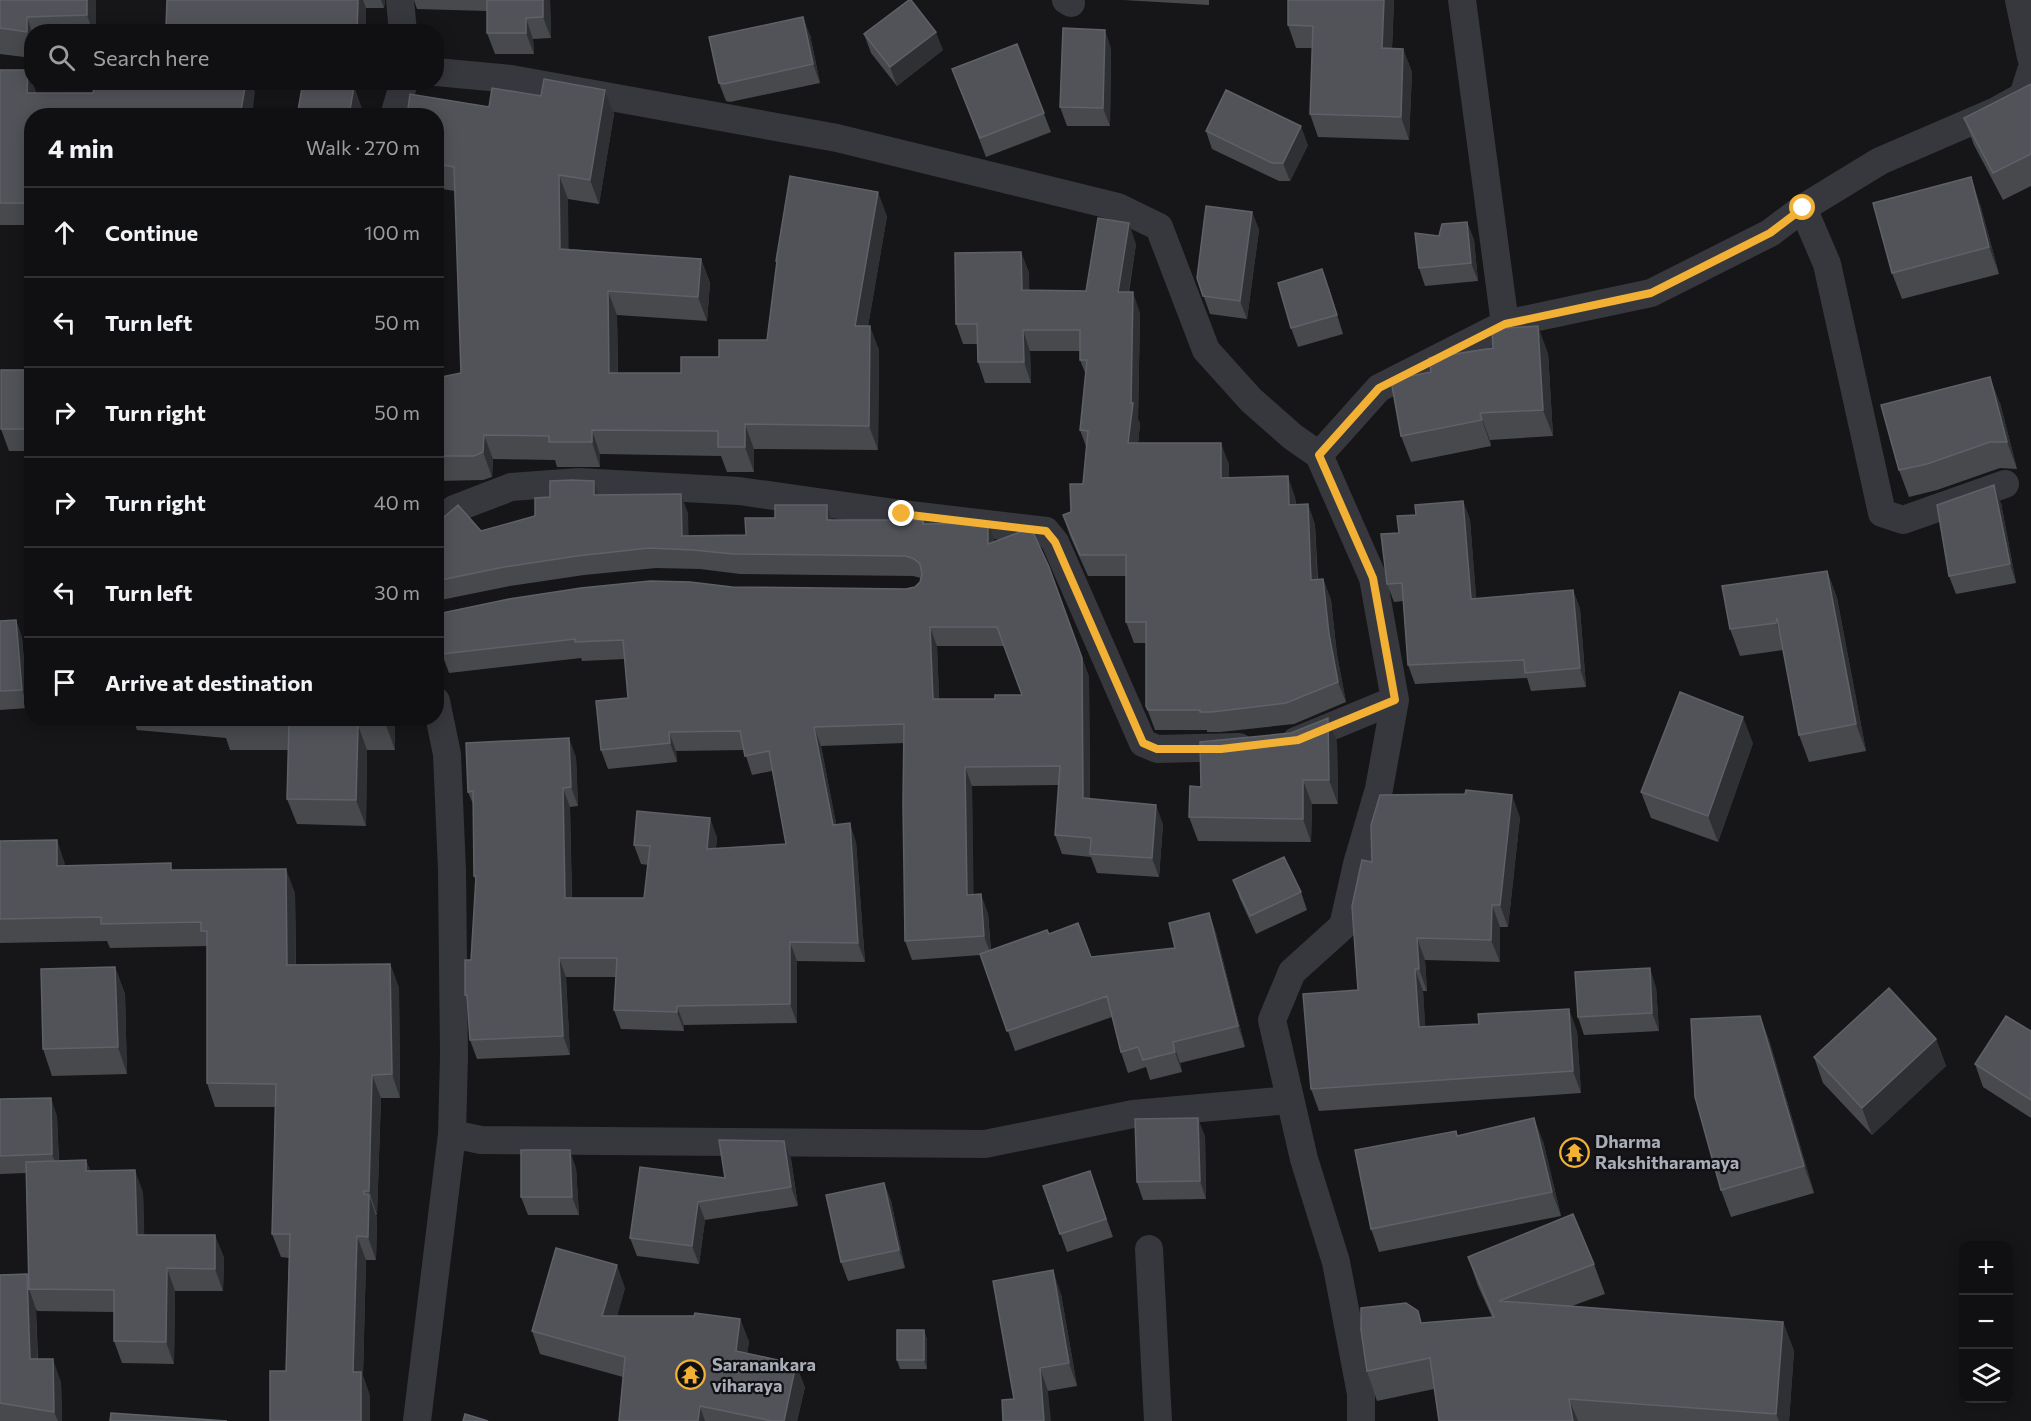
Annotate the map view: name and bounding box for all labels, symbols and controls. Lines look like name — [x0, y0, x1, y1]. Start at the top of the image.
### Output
search box — [24, 24, 444, 90]
icon: search — [45, 41, 78, 74]
text: Search here — [93, 44, 209, 71]
text: 4 min — [48, 132, 114, 163]
text: Walk · 270 m — [306, 135, 420, 159]
route start — [1789, 194, 1815, 220]
icon: ahead — [48, 216, 81, 249]
text: Continue — [105, 219, 198, 246]
text: 100 m — [364, 220, 420, 244]
icon: left — [48, 306, 81, 339]
text: Turn left — [105, 309, 192, 336]
text: 50 m — [374, 310, 420, 334]
icon: right — [48, 396, 81, 429]
text: Turn right — [105, 399, 206, 426]
text: 50 m — [374, 400, 420, 424]
icon: right — [48, 486, 81, 519]
text: Turn right — [105, 489, 206, 516]
text: 40 m — [374, 490, 420, 514]
route end — [888, 500, 914, 526]
icon: left — [48, 576, 81, 609]
text: Turn left — [105, 579, 192, 606]
text: 30 m — [374, 580, 420, 604]
icon: arrive — [48, 666, 81, 699]
text: Arrive at destination — [105, 669, 313, 696]
place label: Dharma Rakshitharamaya — [1595, 1130, 1739, 1173]
temple icon: Dharma Rakshitharamaya — [1558, 1136, 1590, 1168]
map controls — [1959, 1241, 2013, 1403]
button: + — [1959, 1241, 2013, 1295]
button: − — [1959, 1295, 2013, 1349]
button: layers — [1959, 1349, 2013, 1403]
place label: Saranankara viharaya — [712, 1353, 816, 1396]
temple icon: Saranankara viharaya — [675, 1359, 707, 1391]

